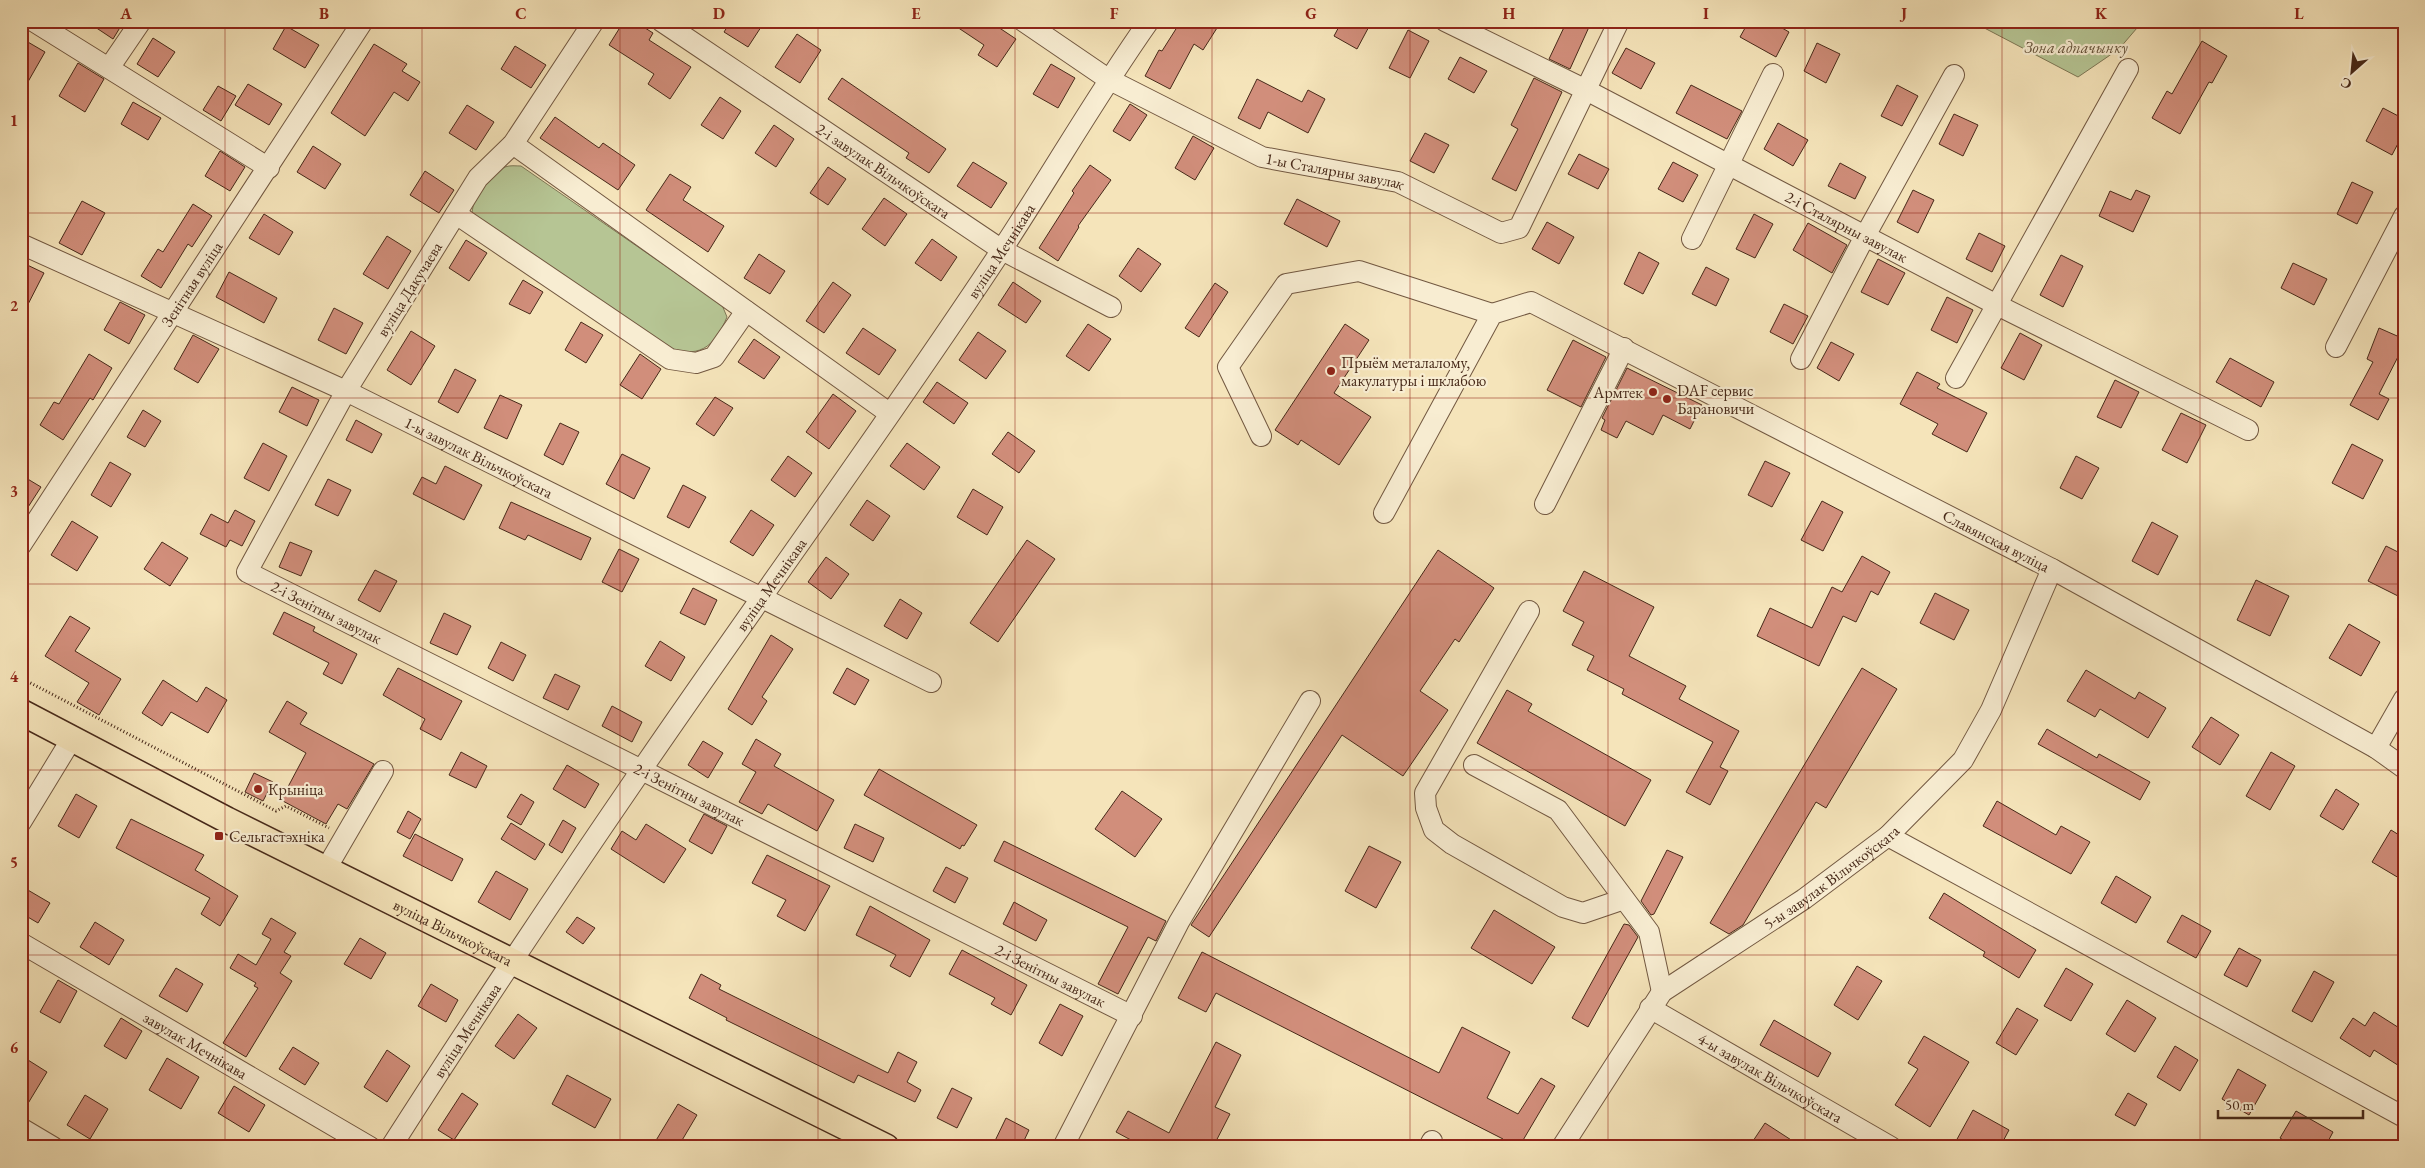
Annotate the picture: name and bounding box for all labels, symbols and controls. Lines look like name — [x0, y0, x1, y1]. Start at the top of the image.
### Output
text: A — [119, 3, 132, 24]
text: B — [319, 3, 329, 24]
text: C — [515, 3, 527, 24]
text: D — [713, 3, 725, 24]
text: E — [911, 3, 921, 24]
text: F — [1110, 3, 1119, 24]
text: G — [1305, 3, 1317, 24]
text: H — [1503, 3, 1516, 24]
text: I — [1703, 3, 1709, 24]
text: J — [1899, 3, 1907, 24]
text: K — [2095, 3, 2108, 24]
text: L — [2294, 3, 2304, 24]
park label: Зона адпачынку — [2024, 37, 2128, 58]
north arrow — [2328, 48, 2378, 98]
text: С — [2338, 73, 2355, 94]
text: 1 — [10, 110, 18, 131]
street label: 2-і завулак Вільчкоўскага — [812, 118, 955, 224]
street label: 1-ы Сталярны завулак — [1264, 148, 1409, 195]
street label: 2-і Сталярны завулак — [1781, 186, 1911, 268]
street label: вуліца Мечнікава — [962, 199, 1040, 303]
street label: Зенітная вуліца — [156, 237, 228, 331]
street label: вуліца Дакучаева — [372, 237, 447, 341]
text: 2 — [10, 295, 19, 316]
place label: Прыём металалому, макулатуры і шклабою — [1341, 352, 1486, 391]
marker: Прыём металалому, макулатуры і шклабою — [1325, 365, 1337, 377]
place label: DAF сервис Барановичи — [1677, 380, 1755, 419]
place label: Армтек — [1592, 382, 1643, 403]
marker: Армтек — [1647, 386, 1659, 398]
marker: DAF сервис Барановичи — [1661, 393, 1673, 405]
street label: 1-ы завулак Вільчкоўскага — [401, 412, 557, 504]
text: 3 — [10, 481, 18, 502]
street label: Славянская вуліца — [1939, 505, 2054, 577]
street label: вуліца Мечнікава — [731, 533, 812, 635]
street label: 2-і Зенітны завулак — [267, 576, 386, 649]
text: 4 — [10, 666, 19, 687]
street label: 2-і Зенітны завулак — [630, 758, 748, 831]
place label: Крыніца — [268, 779, 324, 800]
marker: Крыніца — [252, 783, 264, 795]
street label: 5-ы завулак Вільчкоўскага — [1759, 820, 1904, 934]
place label: Сельгастэхніка — [229, 826, 325, 847]
marker: Сельгастэхніка — [213, 830, 225, 842]
text: 5 — [10, 852, 18, 873]
street label: вуліца Вільчкоўскага — [390, 894, 517, 971]
street label: 2-і Зенітны завулак — [991, 939, 1110, 1012]
street label: вуліца Мечнікава — [428, 979, 506, 1082]
street label: завулак Мечнікава — [139, 1007, 252, 1084]
street label: 4-ы завулак Вільчкоўскага — [1694, 1028, 1847, 1128]
text: 6 — [10, 1037, 19, 1058]
scale bar — [2218, 1088, 2362, 1120]
text: 50 m — [2225, 1095, 2254, 1114]

